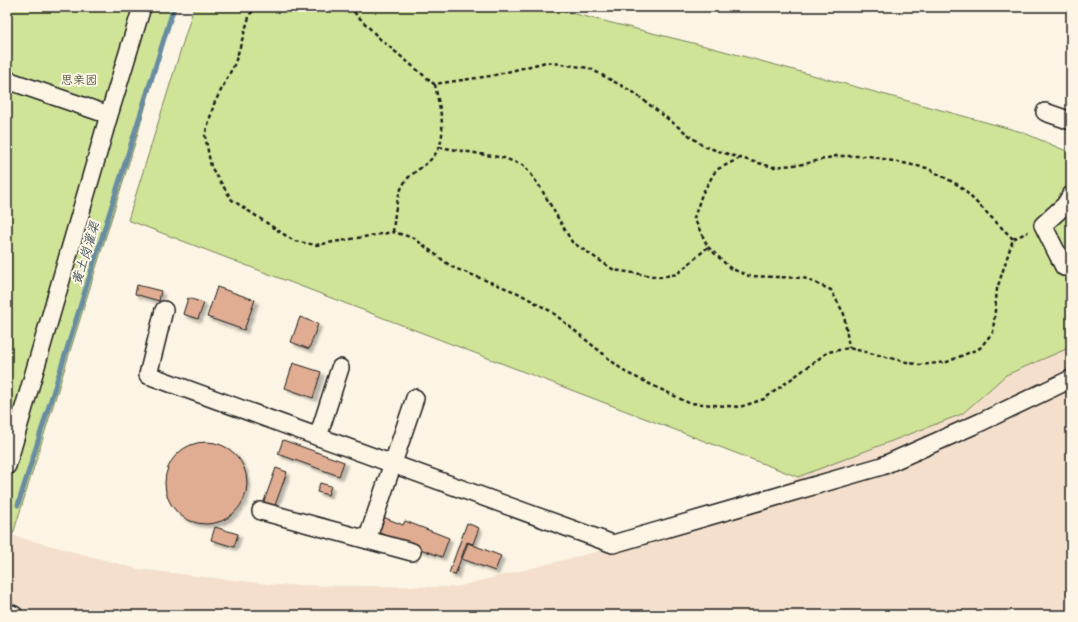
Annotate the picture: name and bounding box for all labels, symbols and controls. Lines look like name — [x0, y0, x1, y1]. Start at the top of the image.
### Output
park label: 思亲园 — [61, 70, 97, 88]
water label: 黄土岗灌渠 — [66, 218, 103, 287]

